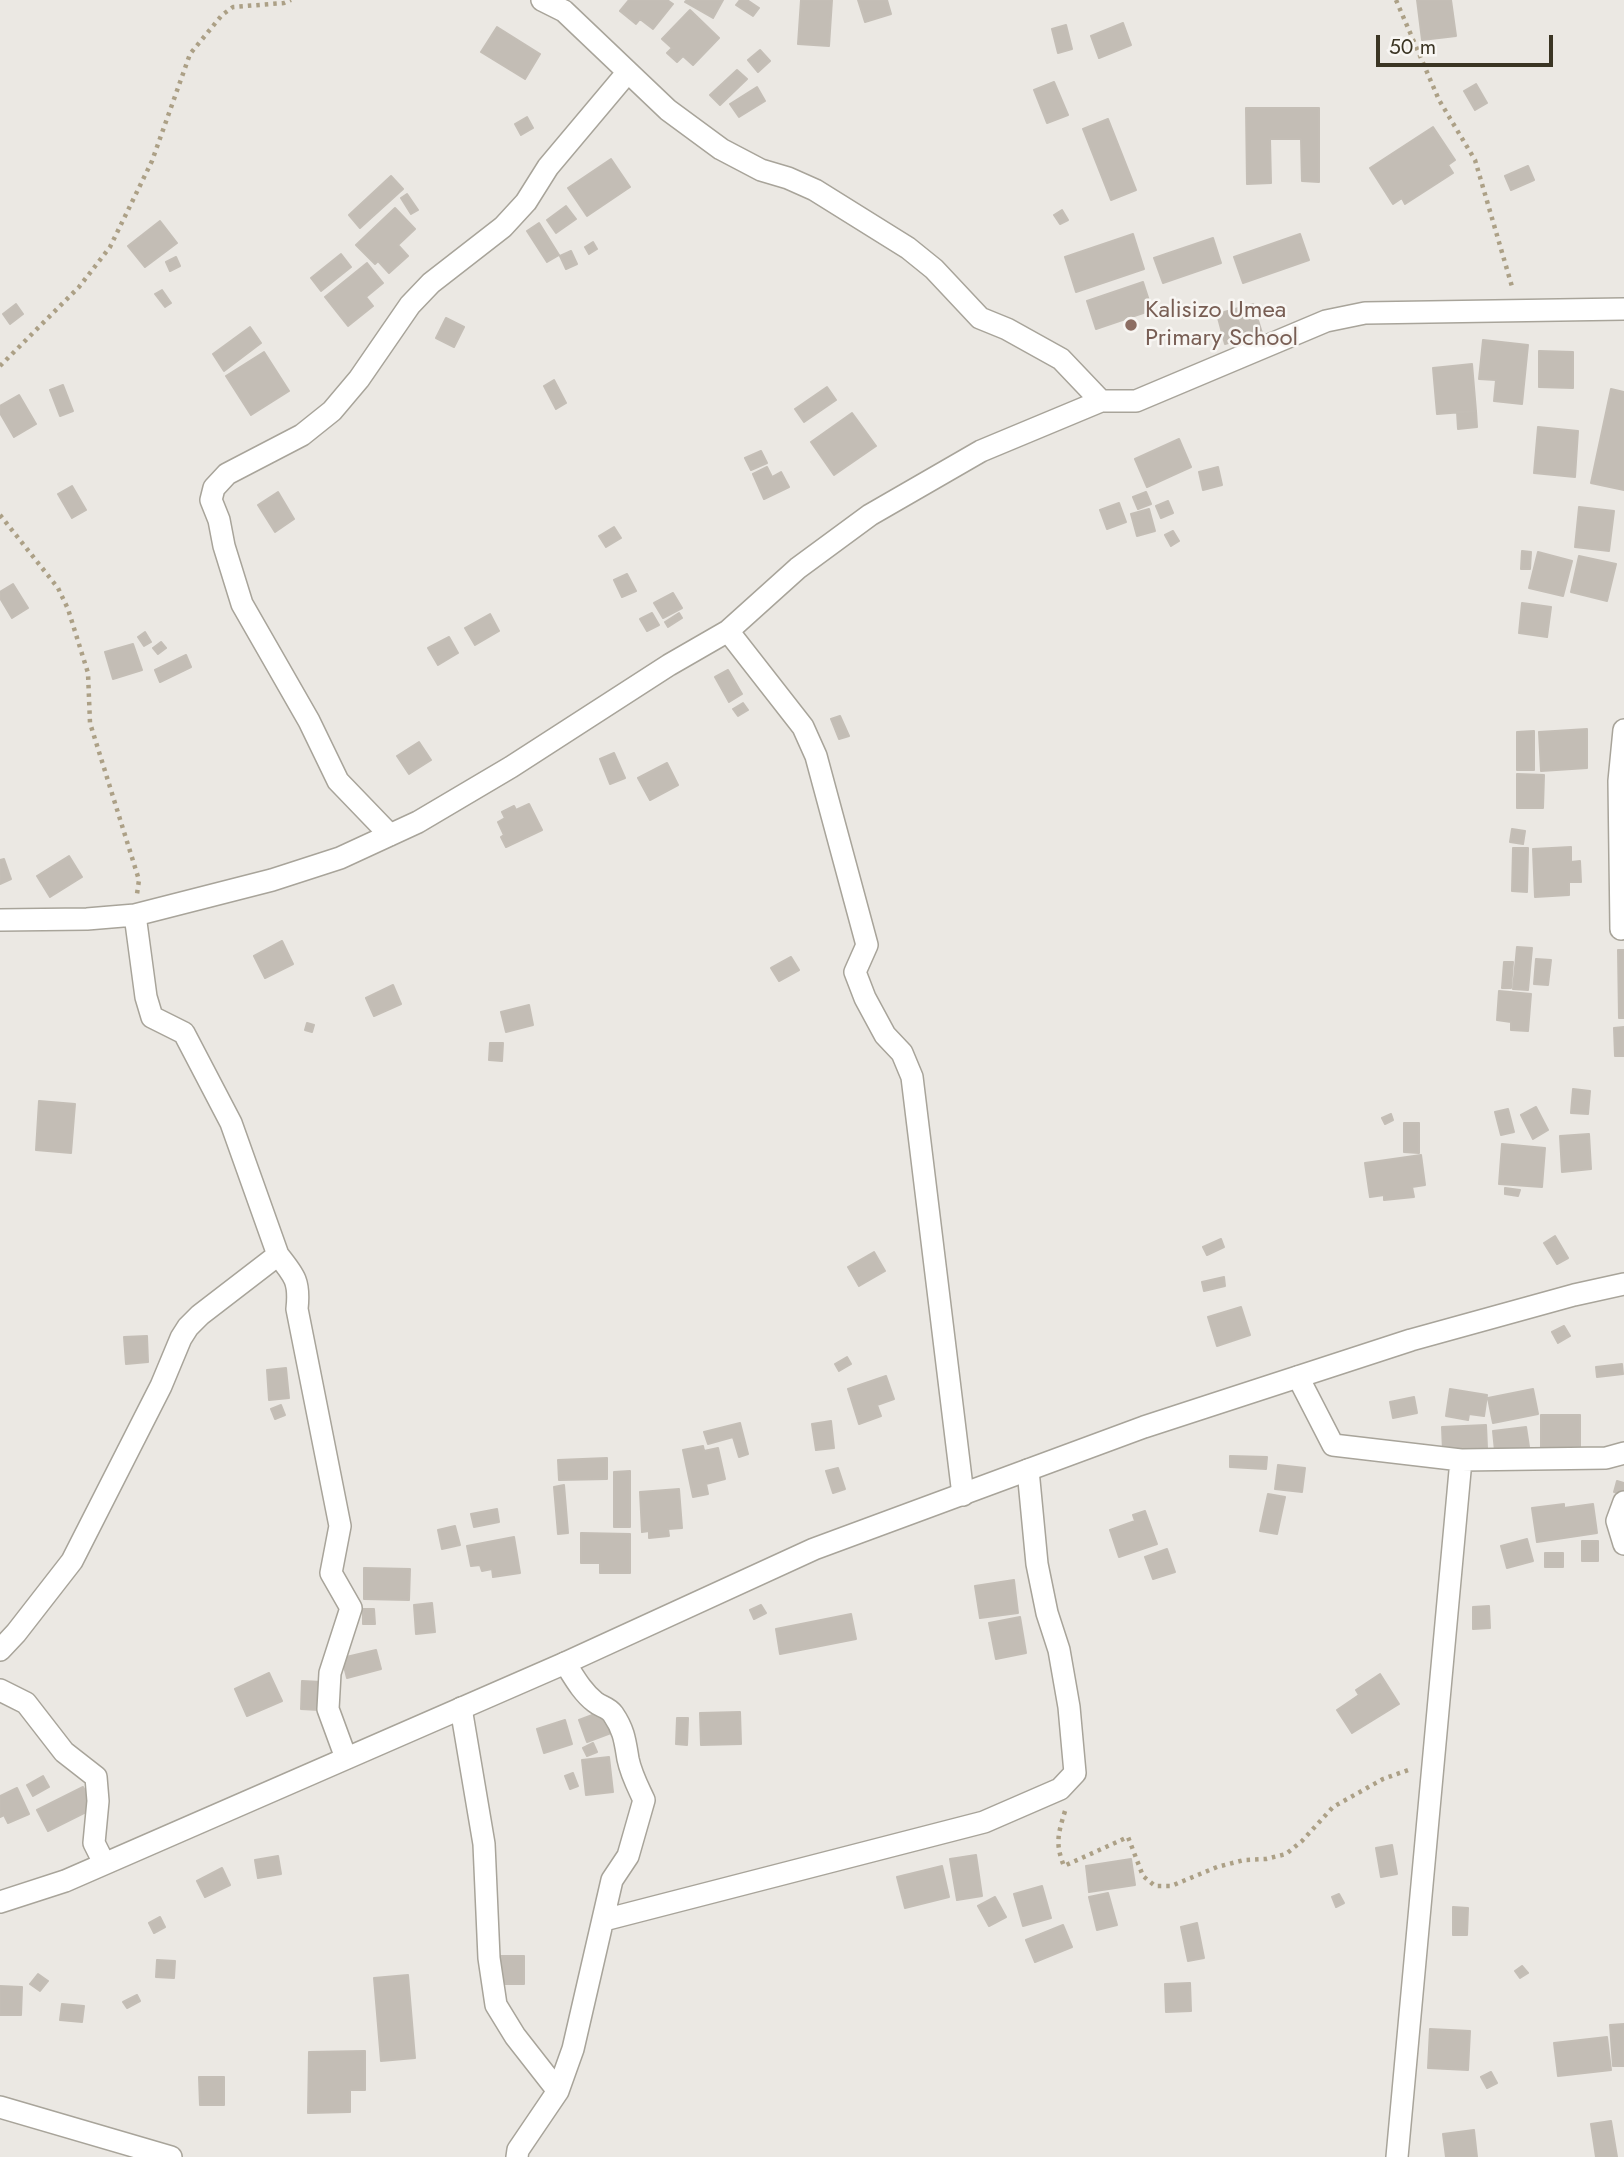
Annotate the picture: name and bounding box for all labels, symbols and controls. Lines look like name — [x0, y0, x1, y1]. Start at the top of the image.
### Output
scale bar — [1379, 21, 1556, 65]
text: 50 m — [1389, 32, 1436, 62]
place label: Kalisizo Umea Primary School — [1145, 297, 1298, 353]
marker: Kalisizo Umea Primary School — [1123, 317, 1139, 333]

